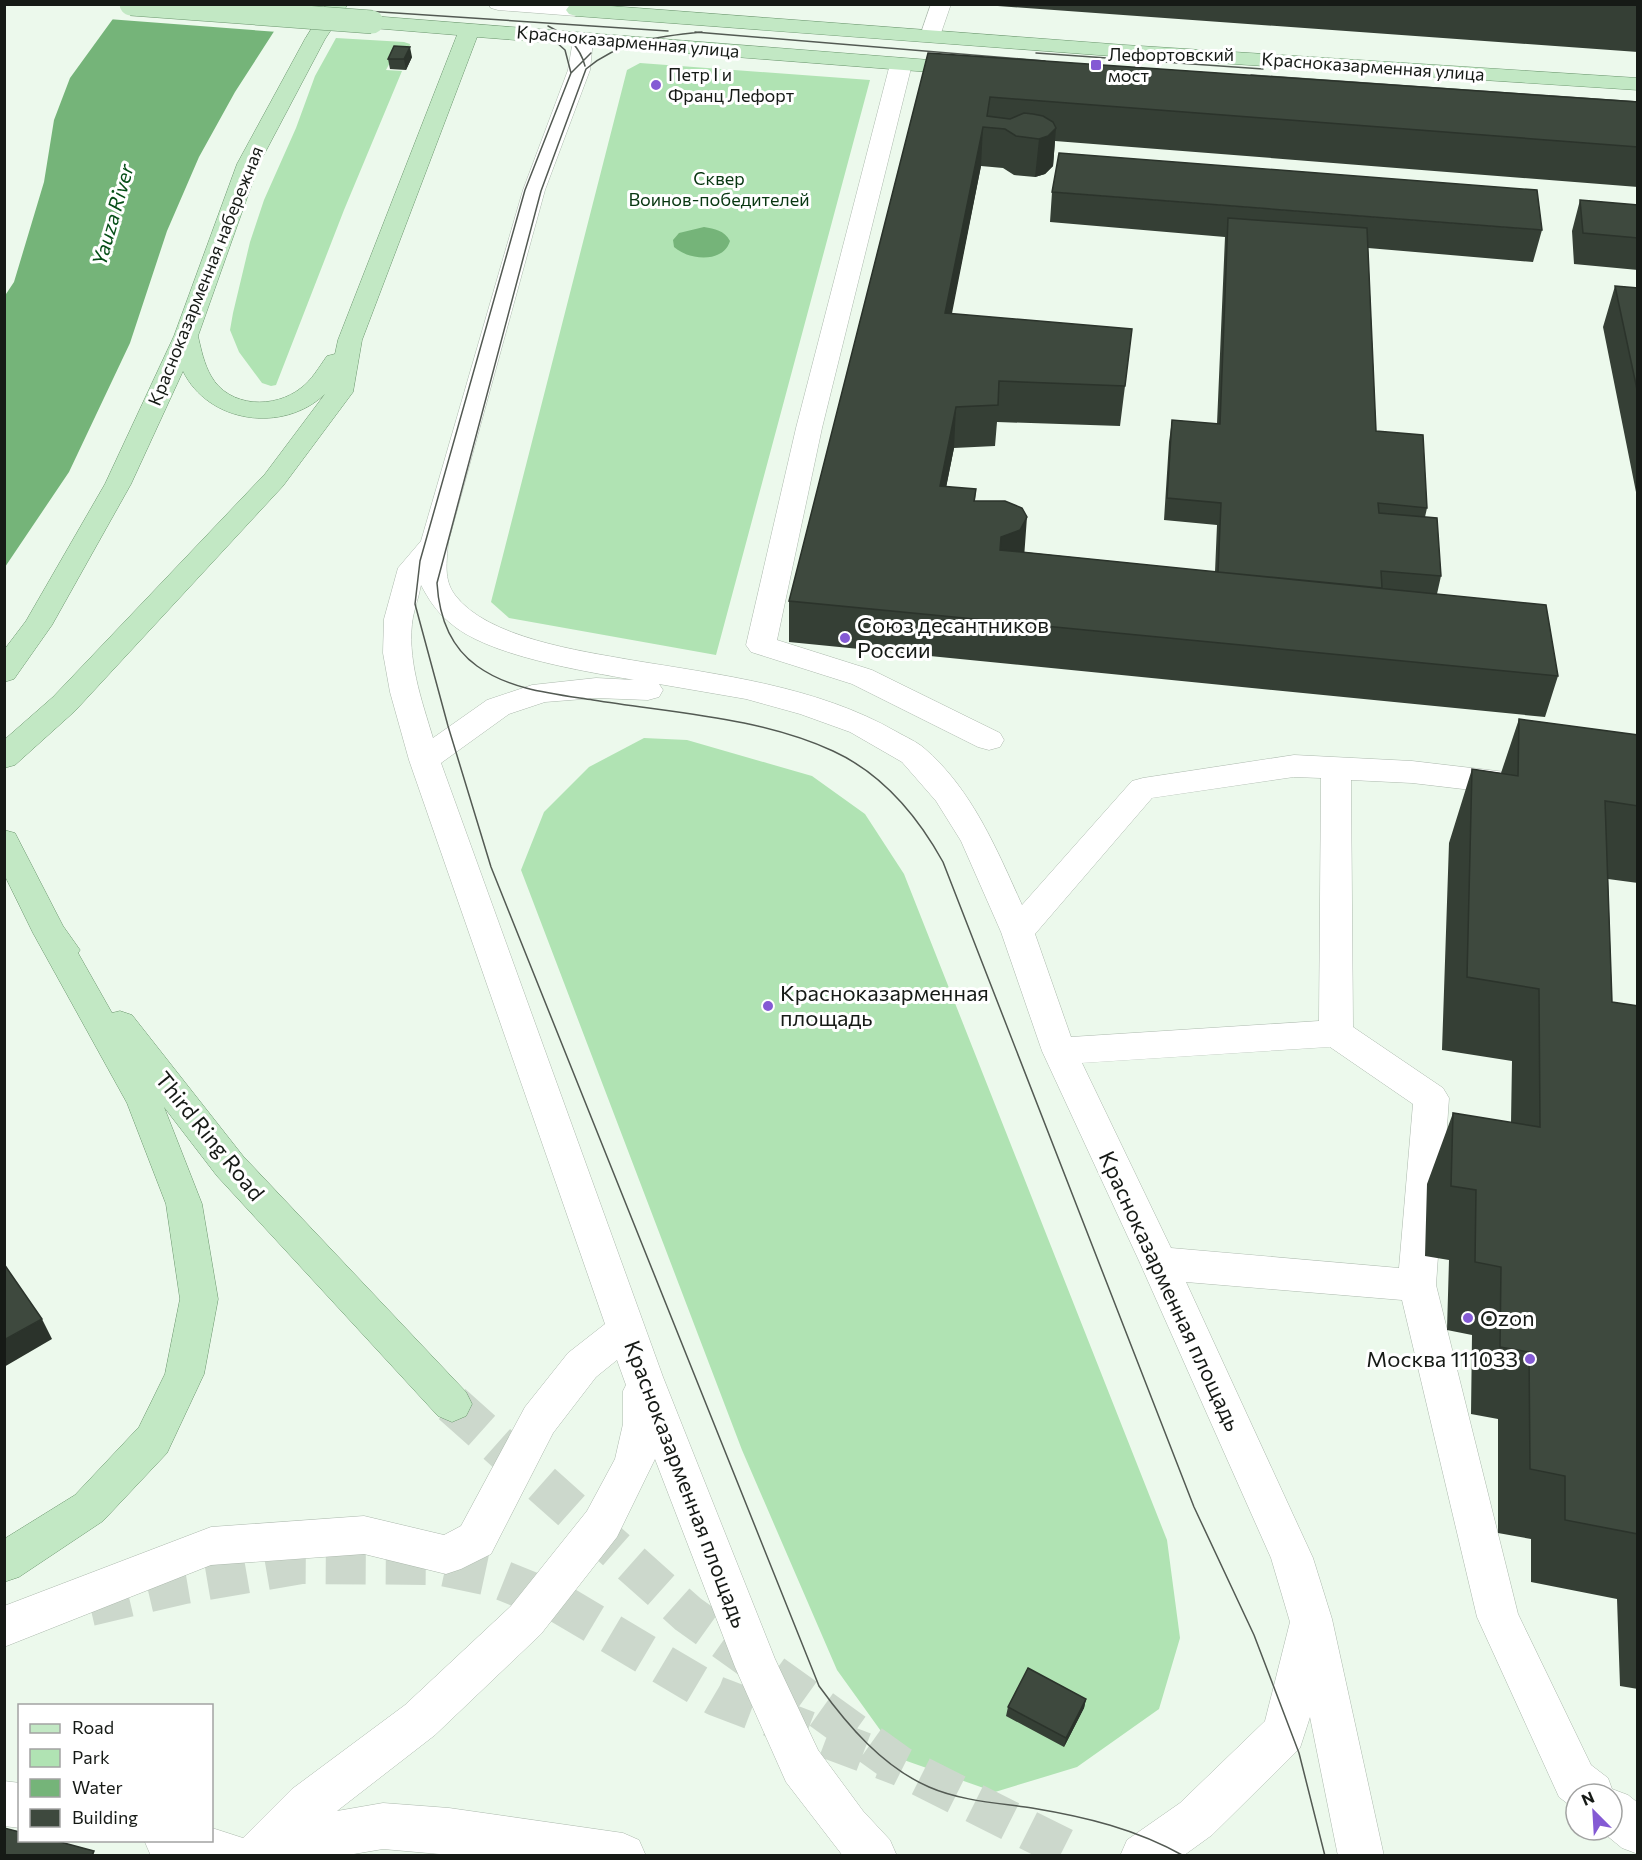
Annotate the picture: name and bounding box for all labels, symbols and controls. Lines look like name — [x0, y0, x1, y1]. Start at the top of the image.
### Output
street label: Красноказарменная улица — [516, 20, 740, 62]
place label: Лефортовский мост — [1108, 43, 1234, 86]
street label: Красноказарменная улица — [1261, 47, 1485, 85]
marker: Лефортовский мост — [1089, 58, 1103, 72]
place label: Петр I и Франц Лефорт — [668, 63, 795, 106]
marker: Петр I и Франц Лефорт — [649, 78, 663, 92]
street label: Красноказарменная набережная — [143, 143, 267, 408]
water label: Yauza River — [86, 160, 138, 268]
park label: Сквер Воинов-победителей — [628, 167, 810, 210]
place label: Союз десантников России — [857, 611, 1049, 663]
marker: Союз десантников России — [838, 631, 852, 645]
place label: Красноказарменная площадь — [780, 979, 989, 1031]
marker: Красноказарменная площадь — [761, 999, 775, 1013]
street label: Third Ring Road — [150, 1066, 271, 1206]
street label: Красноказарменная площадь — [1094, 1147, 1247, 1435]
place label: Ozon — [1480, 1304, 1535, 1331]
marker: Ozon — [1461, 1311, 1475, 1325]
street label: Красноказарменная площадь — [619, 1336, 754, 1631]
place label: Москва 111033 — [1366, 1345, 1518, 1372]
marker: Москва 111033 — [1523, 1352, 1537, 1366]
legend — [18, 1704, 213, 1842]
text: Road — [72, 1716, 114, 1738]
text: Park — [72, 1746, 110, 1768]
text: Water — [72, 1776, 123, 1798]
north arrow — [1564, 1782, 1624, 1842]
text: N — [1578, 1787, 1597, 1809]
text: Building — [72, 1806, 138, 1828]

